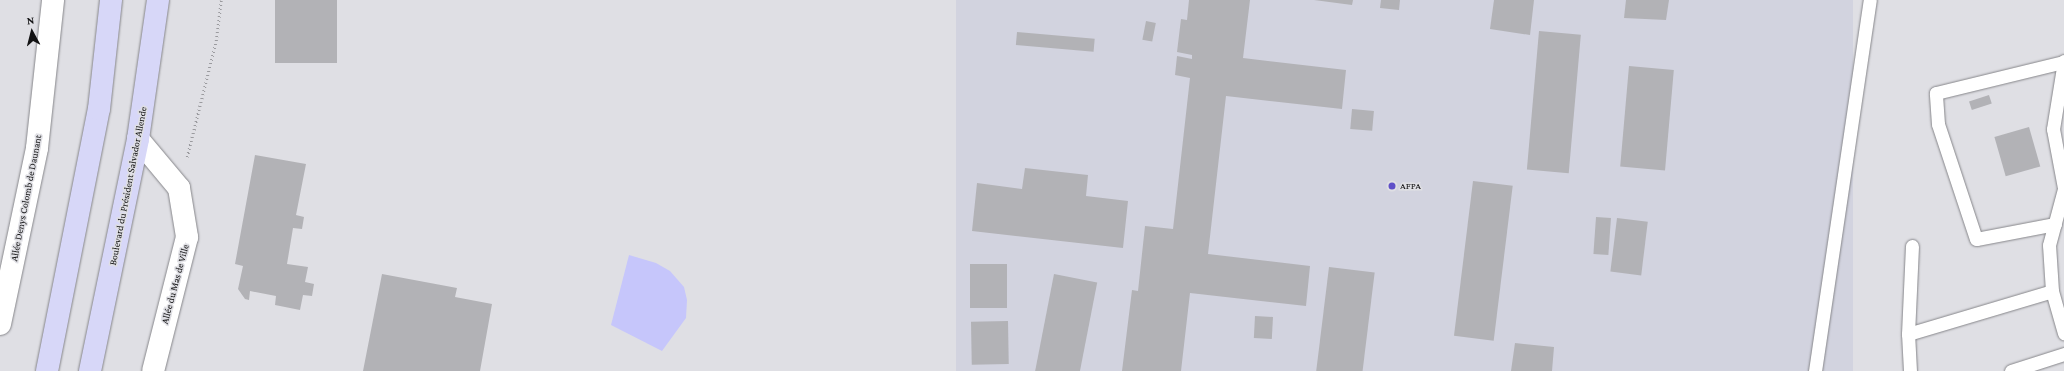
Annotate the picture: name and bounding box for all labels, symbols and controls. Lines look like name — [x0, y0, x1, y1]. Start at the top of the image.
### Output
north arrow — [12, 12, 52, 52]
text: N — [26, 14, 35, 27]
street label: Boulevard du Président Salvador Allende — [107, 106, 149, 266]
street label: Allée Denys Colomb de Daunant — [8, 134, 44, 262]
place label: AFPA — [1400, 180, 1421, 192]
marker: AFPA — [1387, 181, 1397, 191]
street label: Allée du Mas de Ville — [159, 243, 191, 325]

